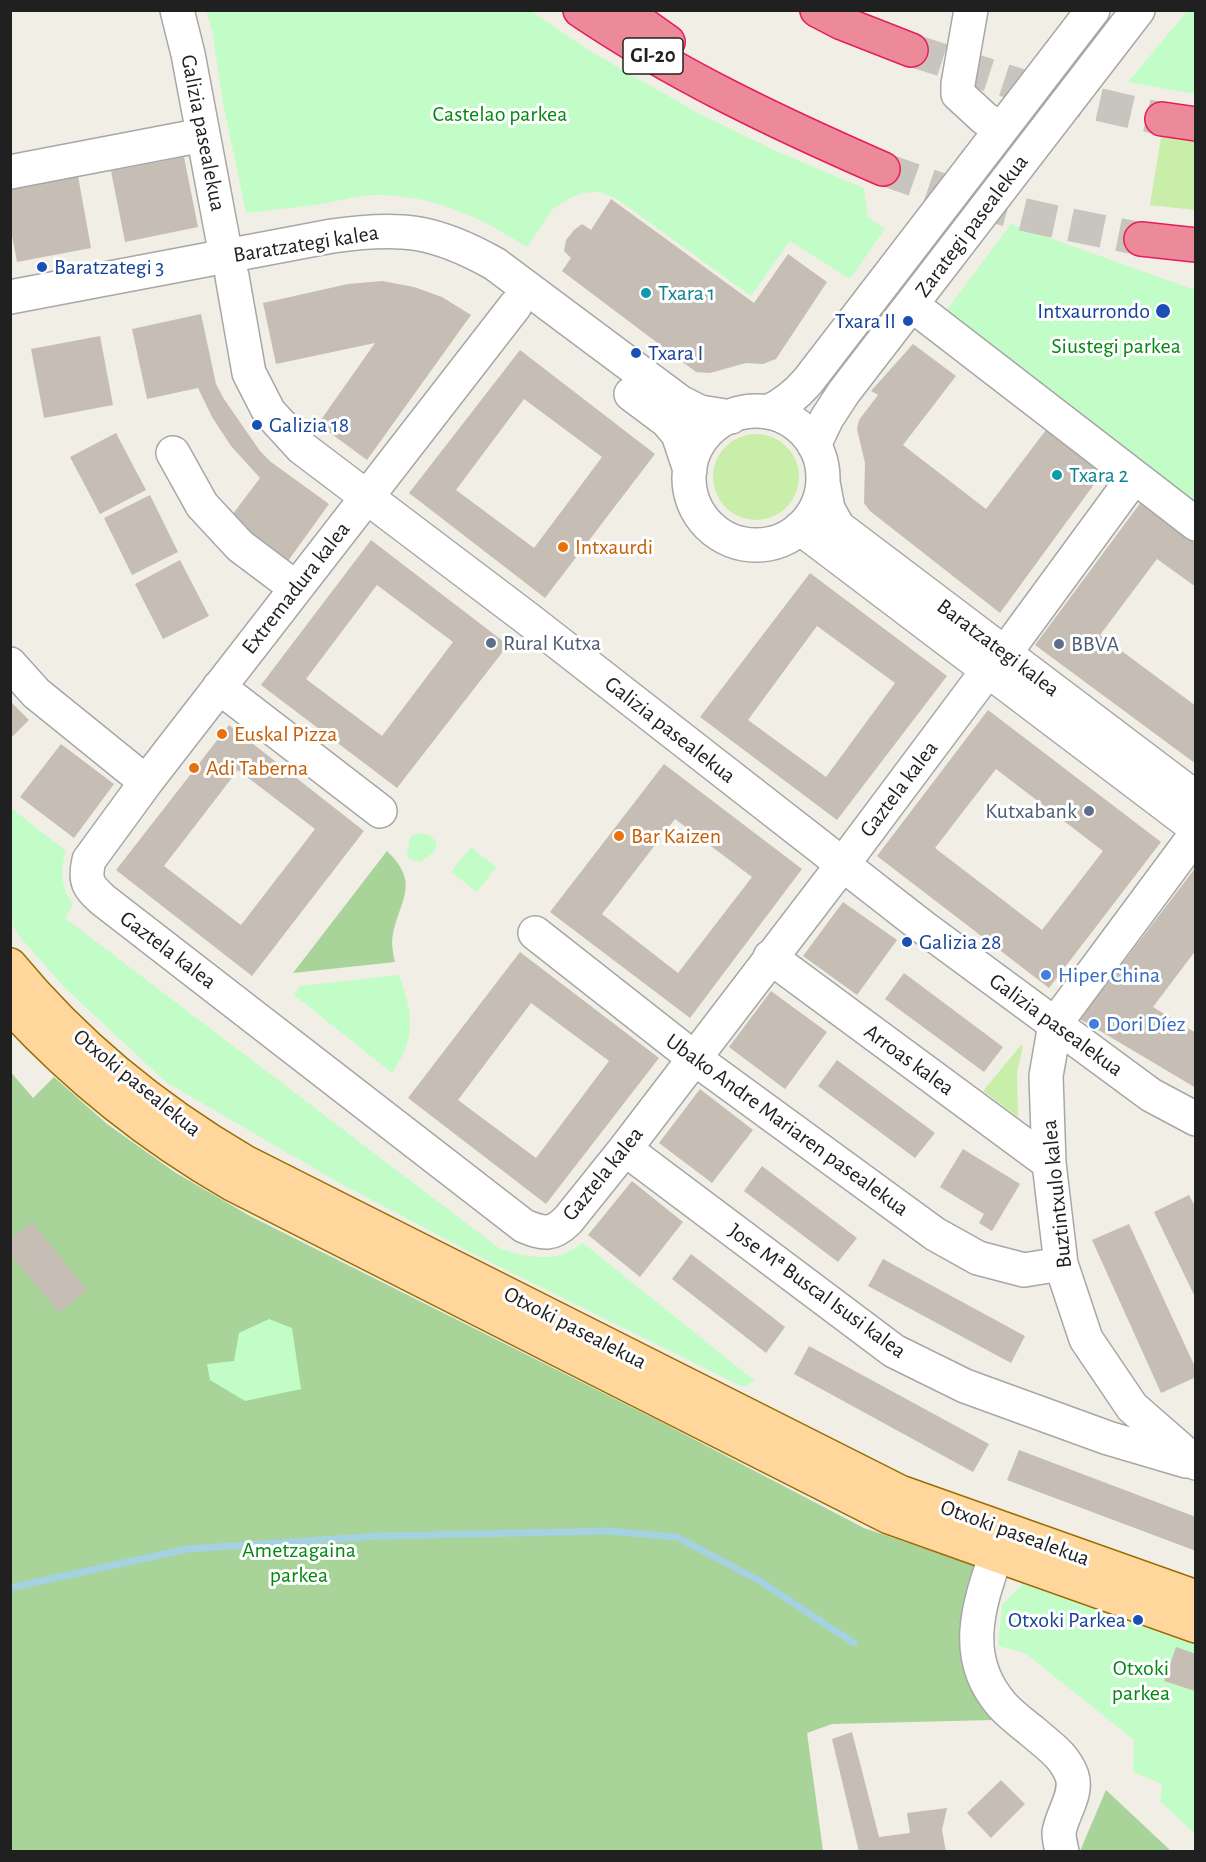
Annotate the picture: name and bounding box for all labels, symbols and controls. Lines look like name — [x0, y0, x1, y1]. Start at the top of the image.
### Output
road number: GI-20 — [623, 38, 683, 74]
street label: Galizia pasealekua — [175, 52, 231, 214]
park label: Castelao parkea — [433, 101, 567, 127]
street label: Zarategi pasealekua — [910, 149, 1034, 303]
street label: Baratzategi kalea — [231, 219, 381, 269]
place label: Baratzategi 3 — [54, 254, 164, 280]
marker: Baratzategi 3 — [35, 260, 49, 274]
place label: Txara 1 — [658, 280, 715, 306]
marker: Txara 1 — [639, 286, 653, 300]
place label: Intxaurrondo — [1037, 298, 1150, 324]
marker: Intxaurrondo — [1154, 302, 1172, 320]
place label: Txara II — [835, 308, 896, 334]
marker: Txara II — [901, 314, 915, 328]
park label: Siustegi parkea — [1051, 333, 1181, 359]
place label: Txara I — [648, 340, 703, 366]
marker: Txara I — [629, 346, 643, 360]
place label: Galizia 18 — [269, 412, 349, 438]
marker: Galizia 18 — [250, 418, 264, 432]
place label: Txara 2 — [1069, 462, 1128, 488]
marker: Txara 2 — [1050, 468, 1064, 482]
street label: Extremadura kalea — [236, 517, 356, 659]
place label: Intxaurdi — [575, 534, 653, 560]
marker: Intxaurdi — [556, 540, 570, 554]
street label: Baratzategi kalea — [931, 593, 1065, 703]
place label: Rural Kutxa — [503, 630, 601, 656]
place label: BBVA — [1071, 631, 1119, 657]
marker: Rural Kutxa — [484, 636, 498, 650]
marker: BBVA — [1052, 637, 1066, 651]
street label: Galizia pasealekua — [599, 671, 741, 789]
place label: Euskal Pizza — [234, 721, 337, 747]
marker: Euskal Pizza — [215, 727, 229, 741]
street label: Gaztela kalea — [854, 736, 944, 842]
place label: Adi Taberna — [206, 755, 308, 781]
marker: Adi Taberna — [187, 761, 201, 775]
place label: Kutxabank — [985, 798, 1077, 824]
marker: Kutxabank — [1082, 804, 1096, 818]
place label: Bar Kaizen — [631, 823, 721, 849]
marker: Bar Kaizen — [612, 829, 626, 843]
street label: Gaztela kalea — [115, 905, 221, 995]
place label: Galizia 28 — [919, 929, 1002, 955]
marker: Galizia 28 — [900, 935, 914, 949]
place label: Hiper China — [1058, 962, 1160, 988]
street label: Galizia pasealekua — [984, 968, 1128, 1082]
marker: Hiper China — [1039, 968, 1053, 982]
place label: Dori Díez — [1106, 1011, 1186, 1037]
marker: Dori Díez — [1087, 1017, 1101, 1031]
street label: Arroas kalea — [859, 1018, 959, 1102]
street label: Otxoki pasealekua — [68, 1023, 206, 1143]
street label: Ubako Andre Mariaren pasealekua — [660, 1028, 914, 1222]
street label: Buztintxulo kalea — [1036, 1119, 1078, 1269]
street label: Gaztela kalea — [557, 1121, 649, 1227]
street label: Jose Mª Buscal Isusi kalea — [723, 1218, 911, 1364]
street label: Otxoki pasealekua — [499, 1281, 651, 1375]
street label: Otxoki pasealekua — [937, 1494, 1093, 1572]
park label: Ametzagaina parkea — [242, 1537, 356, 1588]
place label: Otxoki Parkea — [1008, 1607, 1126, 1633]
marker: Otxoki Parkea — [1131, 1613, 1145, 1627]
park label: Otxoki parkea — [1112, 1655, 1170, 1706]

